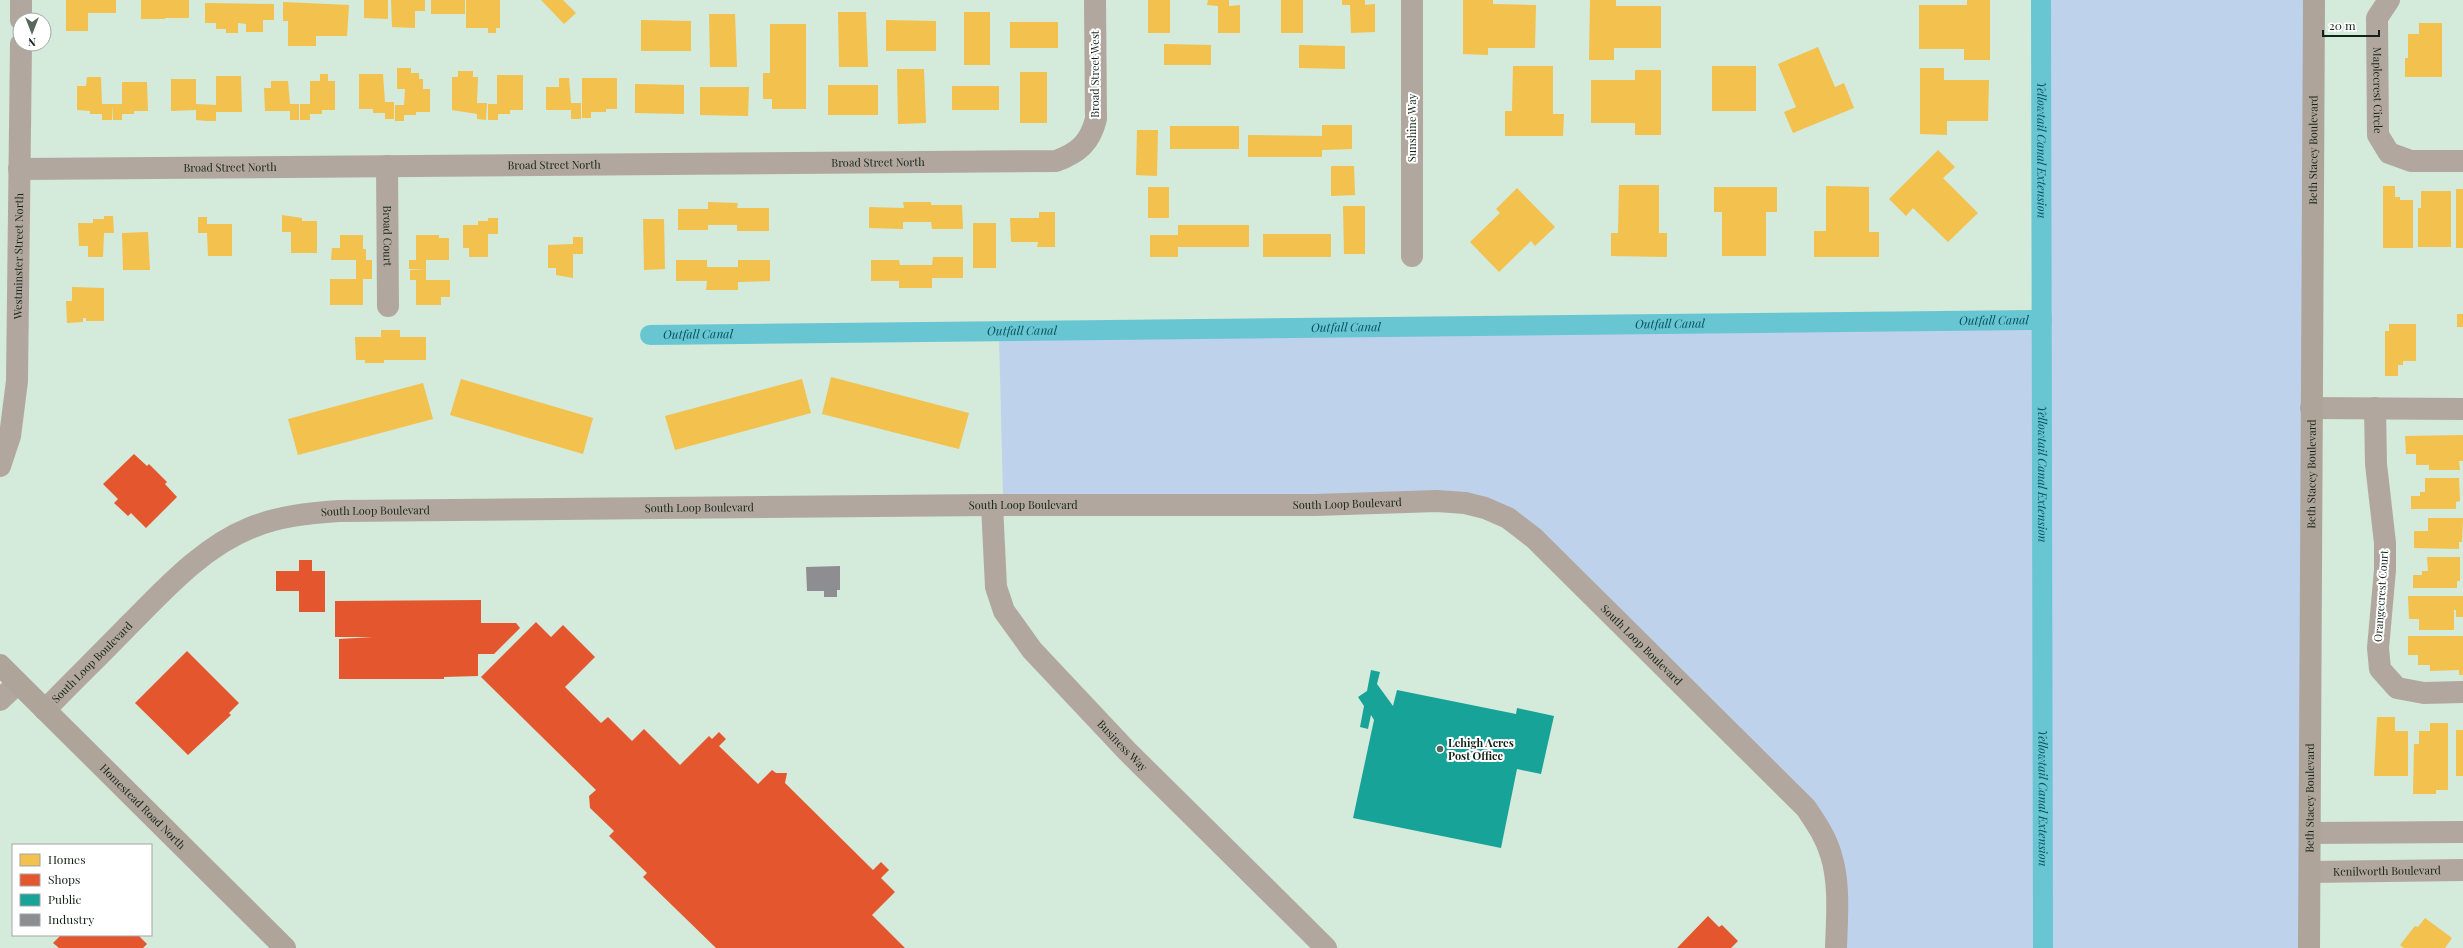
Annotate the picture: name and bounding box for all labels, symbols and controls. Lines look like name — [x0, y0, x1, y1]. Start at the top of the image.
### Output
north arrow — [12, 12, 52, 52]
scale bar — [2323, 12, 2379, 38]
text: 20 m — [2329, 17, 2356, 33]
street label: Broad Street West — [1087, 30, 1102, 118]
text: N — [28, 35, 36, 50]
street label: Maplecrest Circle — [2370, 47, 2386, 134]
water label: Yellowtail Canal Extension — [2034, 81, 2050, 219]
street label: Sunshine Way — [1404, 93, 1419, 162]
street label: Beth Stacey Boulevard — [2305, 95, 2321, 205]
street label: Broad Street North — [831, 154, 925, 170]
street label: Broad Street North — [507, 157, 601, 172]
street label: Broad Street North — [183, 159, 277, 175]
street label: Westminster Street North — [10, 192, 26, 320]
street label: Broad Court — [380, 205, 396, 267]
water label: Outfall Canal — [1959, 311, 2030, 328]
water label: Outfall Canal — [1635, 315, 1706, 331]
water label: Outfall Canal — [1311, 318, 1382, 335]
water label: Outfall Canal — [987, 322, 1058, 338]
water label: Outfall Canal — [663, 325, 734, 342]
water label: Yellowtail Canal Extension — [2035, 405, 2051, 543]
street label: Beth Stacey Boulevard — [2303, 419, 2319, 529]
street label: South Loop Boulevard — [1293, 494, 1403, 512]
street label: South Loop Boulevard — [969, 497, 1078, 512]
street label: South Loop Boulevard — [645, 499, 754, 515]
street label: South Loop Boulevard — [320, 502, 430, 519]
street label: Orangecrest Court — [2370, 549, 2391, 642]
street label: South Loop Boulevard — [1598, 601, 1686, 689]
street label: South Loop Boulevard — [48, 618, 136, 706]
street label: Business Way — [1094, 716, 1151, 775]
water label: Yellowtail Canal Extension — [2036, 729, 2052, 867]
place label: Lehigh Acres Post Office — [1448, 735, 1514, 763]
street label: Beth Stacey Boulevard — [2302, 743, 2317, 853]
marker: Lehigh Acres Post Office — [1435, 744, 1445, 754]
street label: Homestead Road North — [97, 760, 190, 853]
legend — [12, 844, 152, 936]
text: Homes — [48, 851, 86, 867]
street label: Kenilworth Boulevard — [2333, 862, 2442, 879]
text: Shops — [48, 871, 80, 887]
text: Public — [48, 891, 82, 907]
text: Industry — [48, 911, 94, 927]

